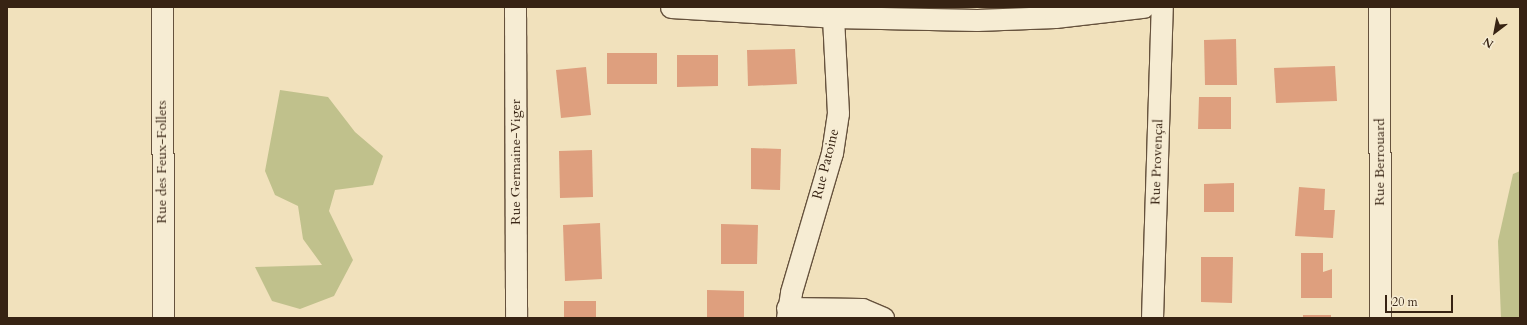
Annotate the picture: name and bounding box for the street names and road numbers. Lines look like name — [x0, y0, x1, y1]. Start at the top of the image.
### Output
street label: Rue Germaine-Viger — [508, 99, 524, 225]
street label: Rue des Feux-Follets — [154, 100, 170, 224]
street label: Rue Berrouard — [1372, 118, 1388, 206]
street label: Rue Provençal — [1147, 119, 1167, 205]
street label: Rue Patoine — [809, 127, 843, 201]

